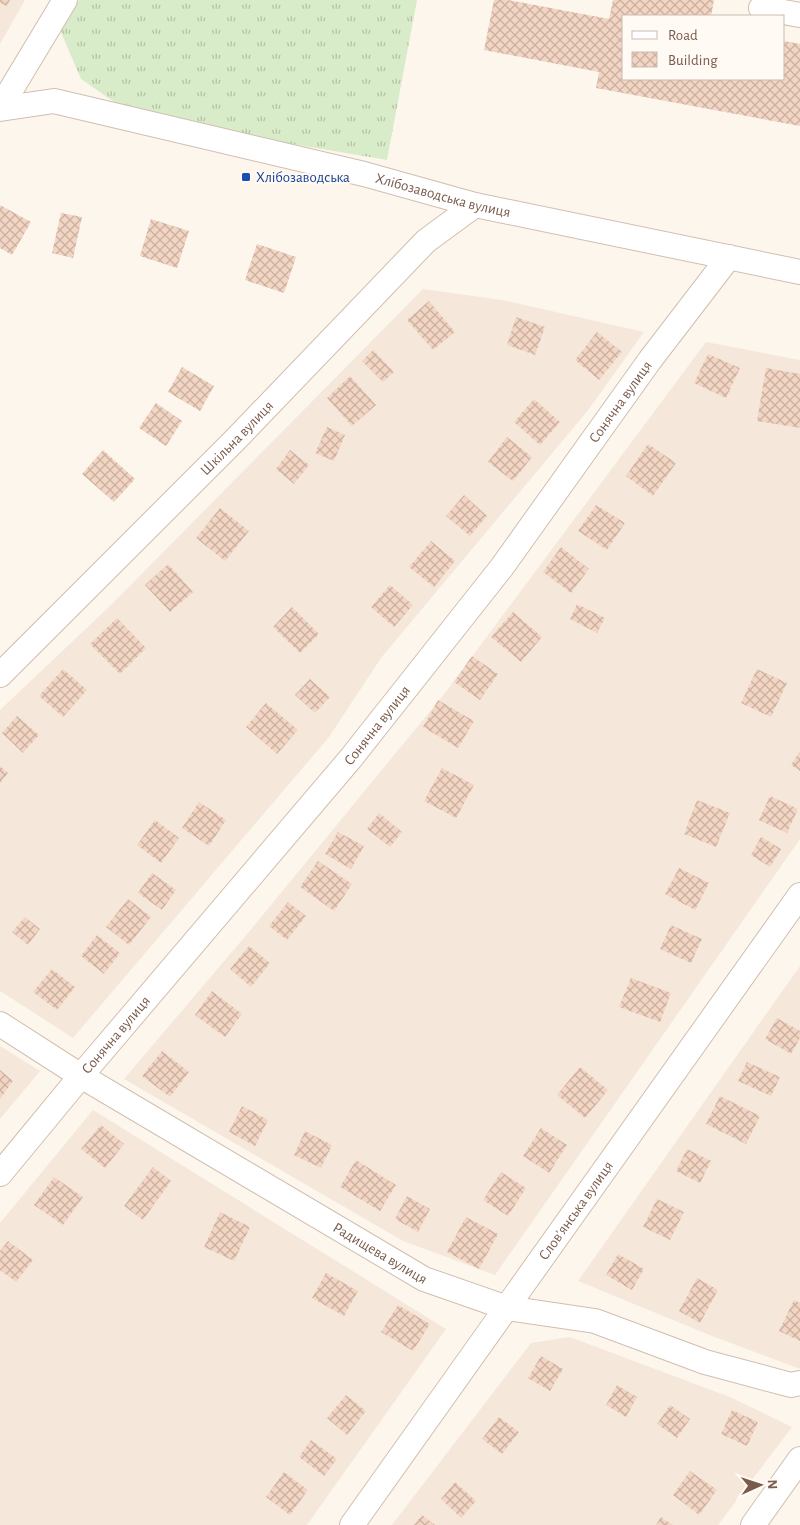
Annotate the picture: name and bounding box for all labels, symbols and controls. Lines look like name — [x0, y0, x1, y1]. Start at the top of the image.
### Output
legend — [622, 15, 785, 80]
text: Road — [668, 28, 698, 43]
text: Building — [668, 53, 718, 68]
place label: Хлібозаводська — [256, 170, 350, 185]
marker: Хлібозаводська — [240, 171, 252, 183]
street label: Хлібозаводська вулиця — [374, 171, 512, 220]
street label: Сонячна вулиця — [586, 358, 655, 446]
street label: Шкільна вулиця — [197, 398, 276, 478]
street label: Сонячна вулиця — [341, 683, 413, 768]
street label: Сонячна вулиця — [79, 993, 153, 1077]
street label: Слов’янська вулиця — [536, 1158, 616, 1263]
street label: Радищева вулиця — [330, 1220, 430, 1287]
north arrow — [735, 1460, 785, 1510]
text: N — [765, 1479, 779, 1490]

